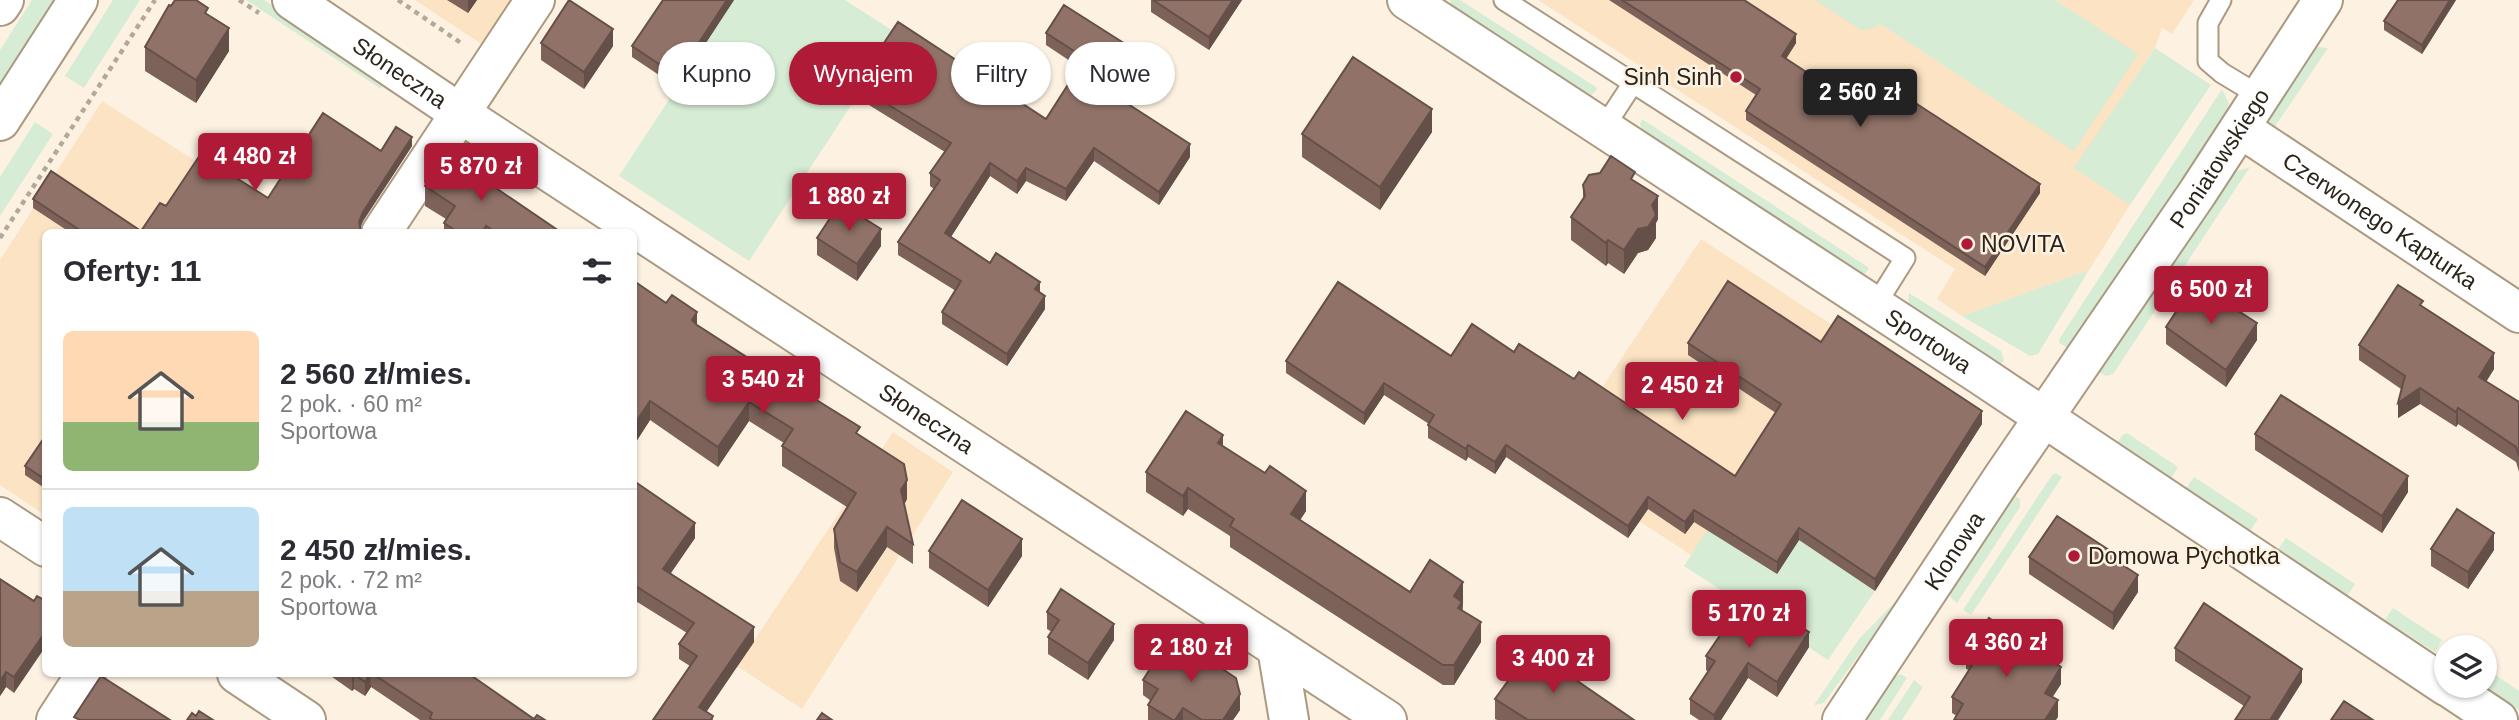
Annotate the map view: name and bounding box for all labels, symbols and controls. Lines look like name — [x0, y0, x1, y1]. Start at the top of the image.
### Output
street label: Słoneczna — [348, 32, 452, 114]
chip: Kupno — [658, 42, 775, 105]
chip: Wynajem — [789, 42, 937, 105]
chip: Filtry — [951, 42, 1051, 105]
chip: Nowe — [1065, 42, 1175, 105]
place label: Sinh Sinh — [1624, 64, 1722, 90]
marker: Sinh Sinh — [1728, 69, 1744, 85]
pin: 2 560 zł — [1788, 69, 1932, 129]
text: 2 560 zł — [1819, 79, 1901, 105]
street label: Poniatowskiego — [2164, 84, 2275, 233]
pin: 4 480 zł — [183, 134, 327, 193]
text: 4 480 zł — [214, 143, 296, 169]
pin: 5 870 zł — [409, 144, 553, 203]
street label: Czerwonego Kapturka — [2278, 147, 2482, 295]
text: 5 870 zł — [440, 153, 522, 179]
pin: 1 880 zł — [777, 174, 921, 233]
text: 1 880 zł — [808, 183, 890, 209]
place label: NOVITA — [1981, 231, 2066, 257]
marker: NOVITA — [1959, 236, 1975, 252]
icon: filters — [578, 252, 616, 290]
text: Oferty: 11 — [63, 254, 201, 287]
pin: 6 500 zł — [2139, 266, 2283, 326]
text: 6 500 zł — [2170, 276, 2252, 302]
street label: Sportowa — [1881, 303, 1976, 379]
pin: 3 540 zł — [691, 356, 835, 416]
text: 2 560 zł/mies. — [280, 357, 472, 390]
icon: home — [119, 359, 203, 443]
pin: 2 450 zł — [1610, 362, 1754, 422]
text: 3 540 zł — [722, 366, 804, 392]
text: 2 450 zł — [1641, 372, 1723, 398]
street label: Słoneczna — [874, 378, 979, 459]
text: 2 pok. · 60 m² — [280, 391, 422, 417]
text: Sportowa — [280, 418, 377, 444]
street label: Klonowa — [1919, 507, 1989, 595]
text: 2 450 zł/mies. — [280, 533, 472, 566]
icon: home — [119, 535, 203, 619]
place label: Domowa Pychotka — [2088, 543, 2280, 569]
marker: Domowa Pychotka — [2066, 548, 2082, 564]
text: 2 pok. · 72 m² — [280, 567, 422, 593]
pin: 5 170 zł — [1677, 590, 1821, 650]
text: Sportowa — [280, 594, 377, 620]
text: 5 170 zł — [1708, 600, 1790, 626]
pin: 4 360 zł — [1934, 620, 2078, 679]
pin: 2 180 zł — [1119, 624, 1263, 684]
text: 4 360 zł — [1965, 629, 2047, 655]
text: 2 180 zł — [1150, 634, 1232, 660]
map controls — [2434, 635, 2497, 698]
button: layers — [2434, 635, 2497, 698]
pin: 3 400 zł — [1481, 636, 1625, 695]
text: 3 400 zł — [1512, 645, 1594, 671]

